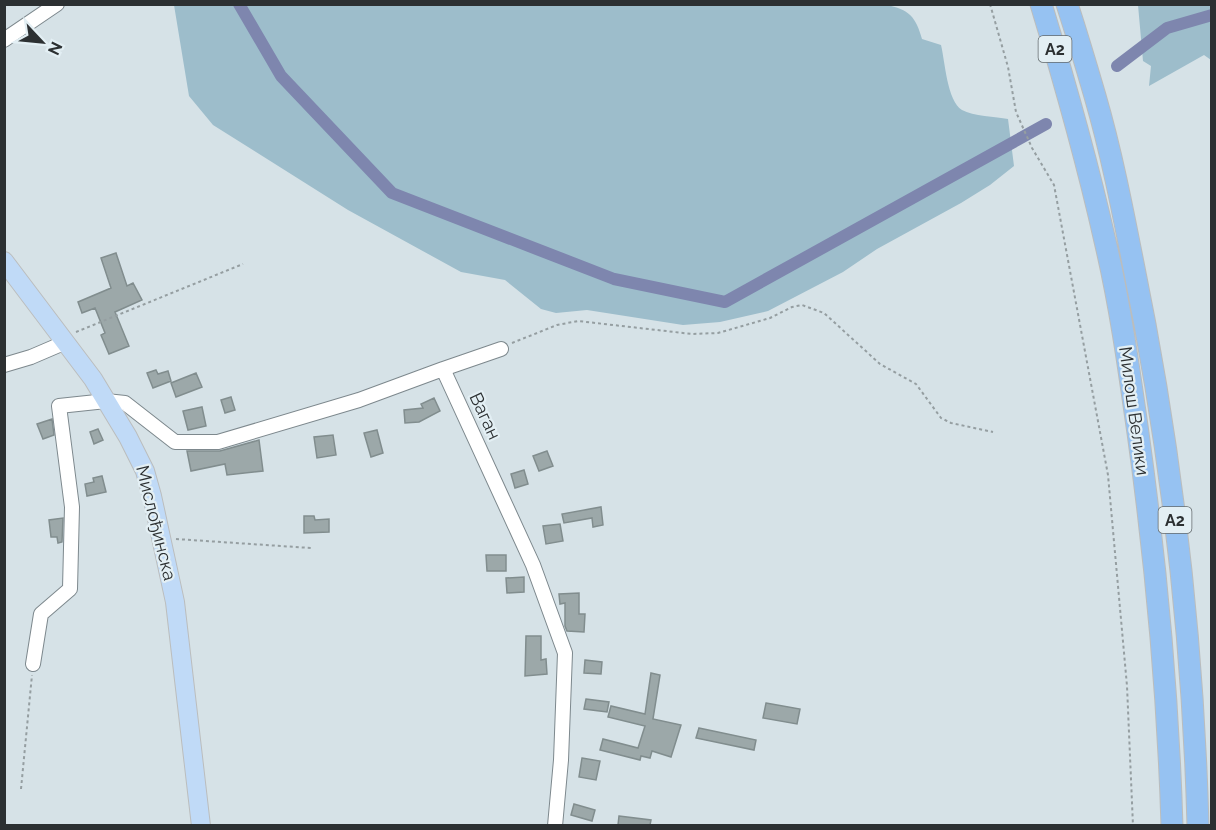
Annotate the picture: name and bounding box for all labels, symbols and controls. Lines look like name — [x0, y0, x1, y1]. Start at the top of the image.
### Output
north arrow — [12, 12, 72, 72]
road number: A2 — [1038, 36, 1072, 62]
text: N — [44, 39, 66, 58]
street label: Милош Велики — [1115, 345, 1154, 477]
street label: Ваган — [465, 389, 505, 443]
street label: Мислођинска — [132, 463, 181, 583]
road number: A2 — [1158, 507, 1192, 533]

